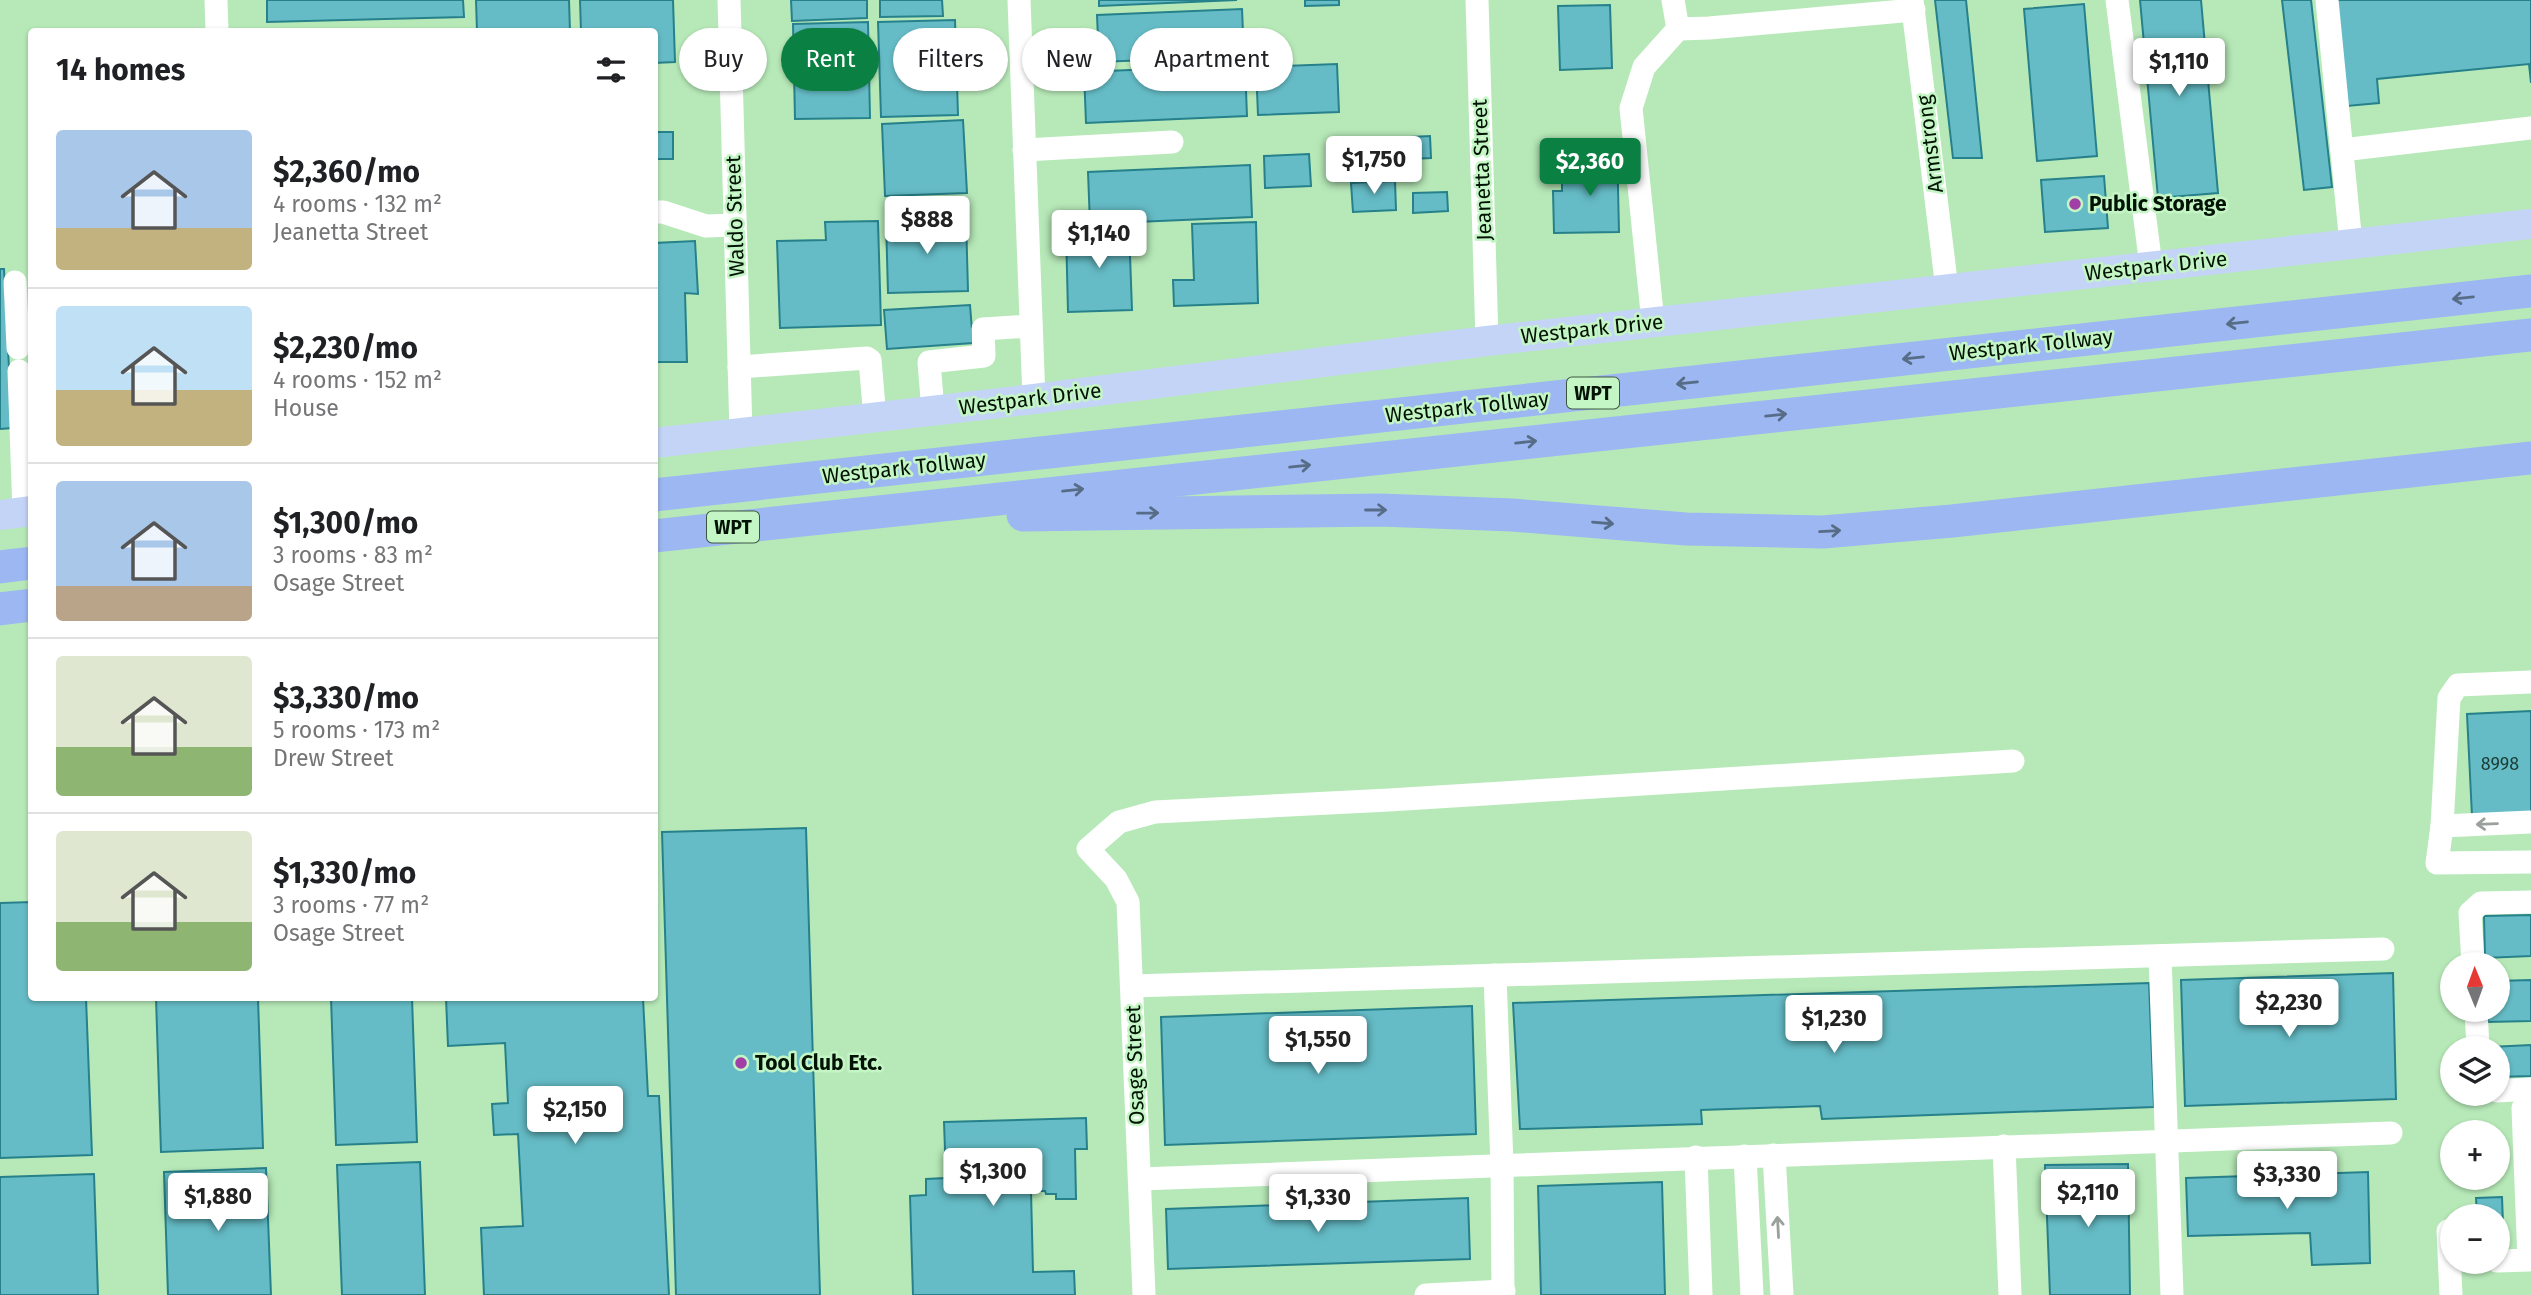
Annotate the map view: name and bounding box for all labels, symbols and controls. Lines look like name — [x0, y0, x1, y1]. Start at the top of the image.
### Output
chip: Buy — [679, 28, 767, 91]
chip: Rent — [781, 28, 879, 91]
chip: Filters — [893, 28, 1008, 91]
chip: New — [1022, 28, 1116, 91]
chip: Apartment — [1130, 28, 1293, 91]
pin: $1,110 — [2122, 38, 2236, 98]
text: $1,110 — [2149, 47, 2209, 75]
icon: filters — [592, 51, 630, 89]
text: 14 homes — [56, 52, 185, 88]
street label: Armstrong — [1911, 93, 1949, 194]
street label: Jeanetta Street — [1467, 98, 1497, 241]
pin: $1,750 — [1317, 136, 1431, 196]
pin: $2,360 — [1533, 138, 1647, 198]
text: $1,750 — [1342, 145, 1406, 173]
text: $2,360 — [1556, 147, 1624, 175]
text: $2,360/mo — [273, 154, 420, 190]
street label: Waldo Street — [720, 154, 750, 277]
icon: home — [112, 158, 196, 242]
text: 4 rooms · 132 m² — [273, 190, 442, 218]
place label: Public Storage — [2089, 191, 2227, 217]
pin: $888 — [886, 196, 968, 256]
marker: Public Storage — [2067, 196, 2083, 212]
text: $888 — [901, 205, 953, 233]
pin: $1,140 — [1042, 210, 1156, 270]
text: Jeanetta Street — [273, 218, 428, 246]
text: $1,140 — [1068, 219, 1130, 247]
street label: Westpark Drive — [2083, 246, 2229, 286]
one-way arrow — [2452, 292, 2475, 305]
street label: Westpark Drive — [1519, 309, 1665, 349]
one-way arrow — [2226, 317, 2249, 330]
street label: Westpark Tollway — [1948, 323, 2115, 367]
text: $2,230/mo — [273, 330, 418, 366]
icon: home — [112, 334, 196, 418]
one-way arrow — [1903, 352, 1925, 365]
text: 4 rooms · 152 m² — [273, 366, 442, 394]
street label: Westpark Drive — [957, 377, 1103, 421]
one-way arrow — [1676, 377, 1699, 390]
road number: WPT — [1567, 378, 1619, 408]
street label: Westpark Tollway — [1384, 385, 1551, 429]
text: House — [273, 394, 339, 422]
one-way arrow — [1765, 409, 1787, 422]
one-way arrow — [1514, 435, 1537, 448]
street label: Westpark Tollway — [821, 446, 988, 490]
one-way arrow — [1288, 460, 1310, 473]
one-way arrow — [1062, 484, 1084, 497]
one-way arrow — [1364, 503, 1387, 517]
text: $1,300/mo — [273, 505, 418, 541]
one-way arrow — [1137, 506, 1160, 520]
icon: home — [112, 509, 196, 593]
road number: WPT — [707, 512, 759, 542]
one-way arrow — [1591, 517, 1614, 530]
one-way arrow — [1818, 524, 1841, 537]
text: 3 rooms · 83 m² — [273, 541, 433, 569]
text: Osage Street — [273, 569, 404, 597]
text: $3,330/mo — [273, 680, 419, 716]
icon: home — [112, 684, 196, 768]
text: 5 rooms · 173 m² — [273, 716, 440, 744]
text: Drew Street — [273, 744, 394, 772]
house number: 8998 — [2481, 753, 2519, 775]
one-way arrow — [2475, 818, 2498, 831]
text: $1,330/mo — [273, 855, 416, 891]
icon: home — [112, 859, 196, 943]
text: 3 rooms · 77 m² — [273, 891, 429, 919]
text: Osage Street — [273, 919, 404, 947]
north arrow — [2440, 952, 2510, 1022]
map controls — [2440, 952, 2510, 1274]
pin: $2,230 — [2232, 979, 2346, 1039]
text: $2,230 — [2256, 988, 2323, 1016]
pin: $1,230 — [1777, 996, 1891, 1055]
street label: Osage Street — [1120, 1004, 1150, 1125]
text: $1,230 — [1801, 1004, 1867, 1032]
pin: $1,550 — [1261, 1016, 1375, 1076]
text: $1,550 — [1285, 1025, 1351, 1053]
button: layers — [2440, 1036, 2510, 1106]
place label: Tool Club Etc. — [755, 1050, 882, 1076]
marker: Tool Club Etc. — [733, 1055, 749, 1071]
pin: $2,150 — [518, 1086, 632, 1146]
text: $2,150 — [543, 1095, 607, 1123]
button: + — [2440, 1120, 2510, 1190]
pin: $1,300 — [936, 1148, 1050, 1208]
pin: $3,330 — [2230, 1152, 2344, 1211]
text: $1,300 — [959, 1157, 1027, 1185]
text: $3,330 — [2253, 1160, 2321, 1188]
pin: $2,110 — [2031, 1170, 2145, 1229]
pin: $1,880 — [161, 1174, 275, 1233]
pin: $1,330 — [1261, 1174, 1375, 1234]
text: $2,110 — [2057, 1178, 2119, 1206]
text: $1,880 — [184, 1182, 252, 1210]
text: $1,330 — [1285, 1183, 1351, 1211]
button: − — [2440, 1204, 2510, 1274]
one-way arrow — [1772, 1216, 1785, 1239]

